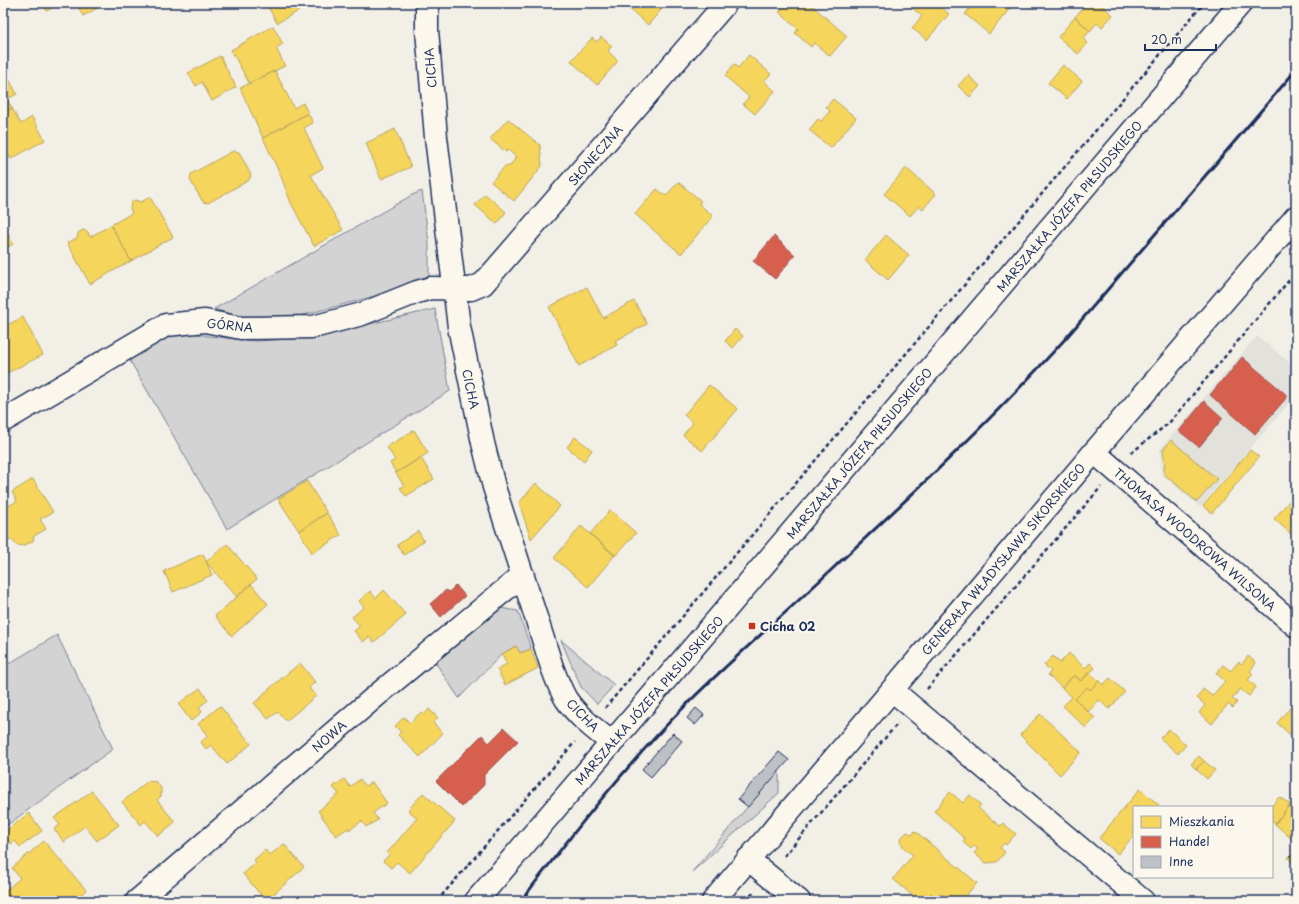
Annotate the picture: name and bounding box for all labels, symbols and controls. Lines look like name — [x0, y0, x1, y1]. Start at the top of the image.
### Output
scale bar — [1145, 26, 1216, 52]
text: 20 m — [1151, 30, 1182, 48]
street label: CICHA — [419, 47, 441, 89]
street label: MARSZAŁKA JÓZEFA PIŁSUDSKIEGO — [992, 117, 1146, 295]
street label: SŁONECZNA — [564, 121, 626, 189]
street label: GÓRNA — [206, 314, 254, 336]
street label: MARSZAŁKA JÓZEFA PIŁSUDSKIEGO — [782, 364, 936, 542]
street label: CICHA — [458, 367, 484, 411]
street label: GENERAŁA WŁADYSŁAWA SIKORSKIEGO — [917, 459, 1089, 659]
street label: THOMASA WOODROWA WILSONA — [1110, 463, 1280, 615]
street label: MARSZAŁKA JÓZEFA PIŁSUDSKIEGO — [571, 612, 727, 788]
place label: Cicha 02 — [760, 617, 816, 635]
marker: Cicha 02 — [747, 621, 757, 631]
street label: CICHA — [563, 694, 603, 736]
street label: NOWA — [308, 716, 350, 756]
legend — [1133, 806, 1273, 878]
text: Mieszkania — [1169, 812, 1235, 830]
text: Handel — [1169, 832, 1209, 850]
text: Inne — [1169, 852, 1194, 870]

